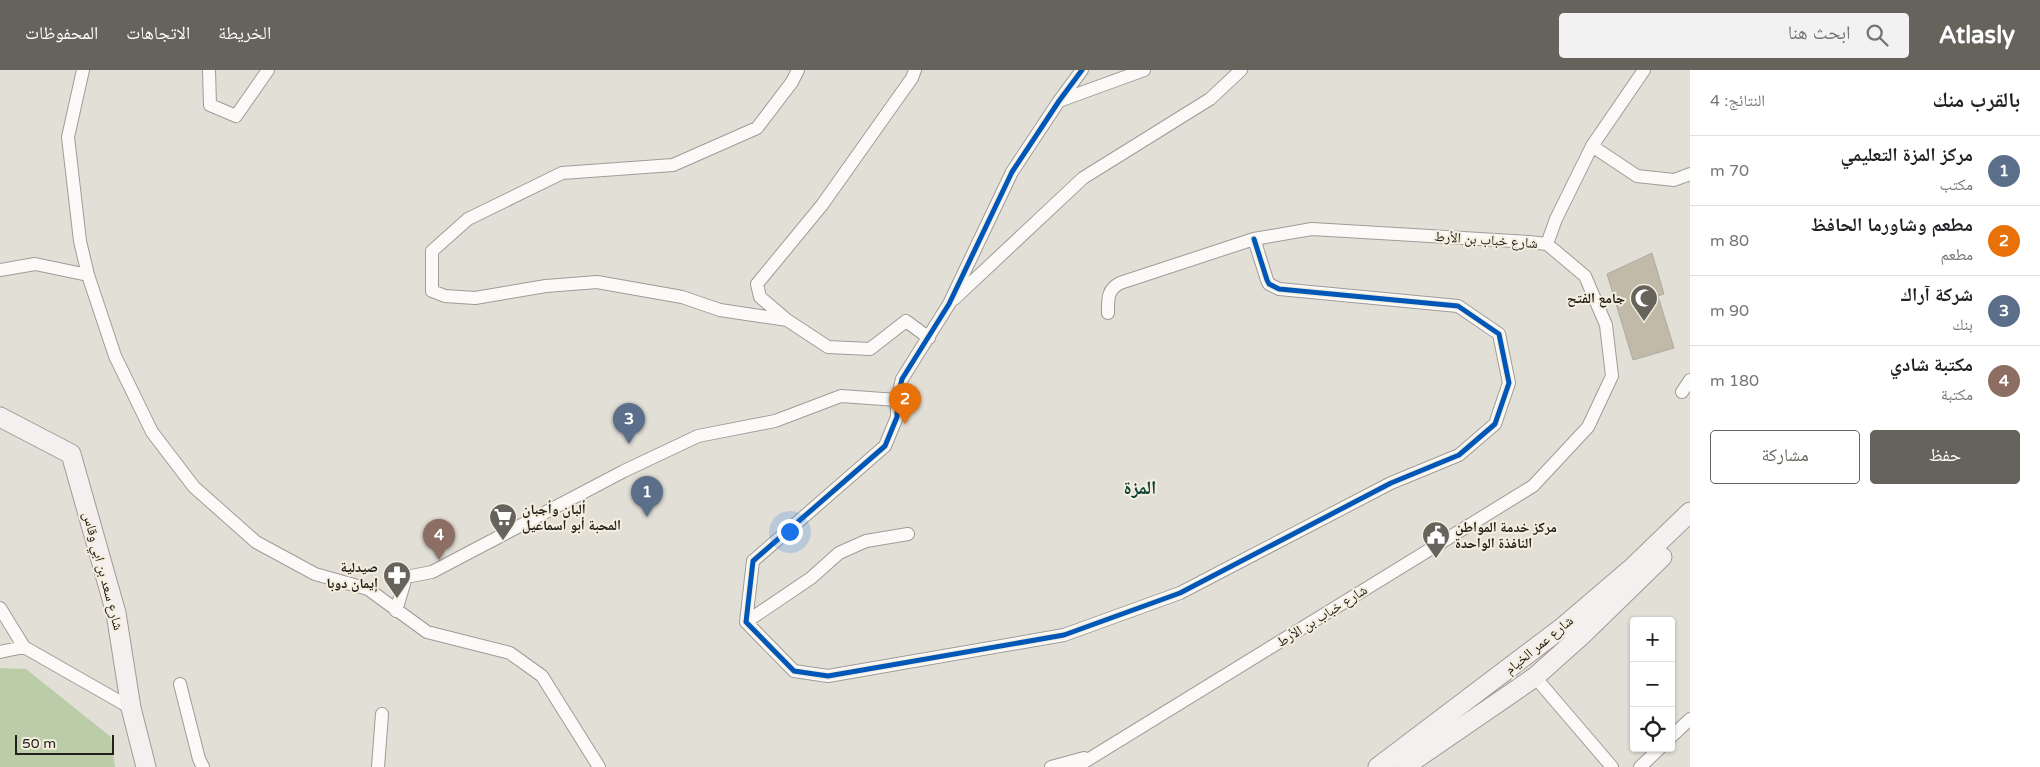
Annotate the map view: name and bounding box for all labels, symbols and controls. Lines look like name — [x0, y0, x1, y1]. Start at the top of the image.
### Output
search box — [1559, 13, 1909, 58]
icon: search — [1863, 21, 1891, 49]
text: Atlasly — [1939, 21, 2015, 50]
text: المحفوظات — [25, 22, 98, 44]
text: الاتجاهات — [126, 22, 190, 44]
text: الخريطة — [218, 22, 271, 44]
text: ابحث هنا — [1788, 22, 1851, 44]
text: بالقرب منك — [1933, 88, 2020, 113]
text: النتائج: 4 — [1710, 91, 1765, 111]
text: مركز المزة التعليمي — [1840, 144, 1973, 166]
text: 70 m — [1710, 161, 1749, 181]
text: 1 — [1999, 161, 2009, 181]
text: مكتب — [1940, 175, 1973, 195]
text: مطعم وشاورما الحافظ — [1811, 214, 1973, 236]
street label: شارع خباب بن الأرط — [1434, 228, 1538, 253]
text: 80 m — [1710, 231, 1749, 251]
text: 2 — [1999, 231, 2009, 251]
text: مطعم — [1941, 245, 1973, 265]
mosque icon: جامع الفتح — [1629, 283, 1659, 322]
text: شركة آراك — [1900, 284, 1973, 306]
place label: جامع الفتح — [1567, 290, 1625, 308]
text: 90 m — [1710, 301, 1749, 321]
text: 3 — [1999, 301, 2009, 321]
text: بنك — [1952, 315, 1973, 335]
text: مكتبة شادي — [1890, 354, 1973, 376]
text: 180 m — [1710, 371, 1759, 391]
text: 4 — [1999, 371, 2009, 391]
pin: 2 — [889, 383, 921, 424]
text: مكتبة — [1941, 385, 1973, 405]
pin: 3 — [613, 403, 645, 444]
button: مشاركة — [1710, 430, 1860, 484]
button: حفظ — [1870, 430, 2020, 484]
pin: 1 — [631, 476, 663, 517]
district label: المزة — [1124, 477, 1156, 499]
place label: ألبان وأجبان المحبة أبو اسماعيل — [522, 500, 621, 534]
supermarket icon: ألبان وأجبان المحبة أبو اسماعيل — [488, 502, 518, 541]
street label: شارع سعد بن ابي وقاس — [77, 510, 127, 633]
pin: 4 — [423, 519, 455, 560]
your location — [777, 519, 803, 545]
place label: مركز خدمة المواطن النافذة الواحدة — [1455, 519, 1557, 552]
public building icon: مركز خدمة المواطن النافذة الواحدة — [1421, 520, 1451, 559]
place label: صيدلية إيمان دوبا — [326, 559, 378, 592]
pharmacy icon: صيدلية إيمان دوبا — [382, 560, 412, 599]
street label: شارع خباب بن الأرط — [1274, 581, 1371, 652]
street label: شارع عمر الخيام — [1501, 612, 1577, 679]
map controls — [1630, 617, 1675, 752]
button: + — [1630, 617, 1675, 662]
button: − — [1630, 662, 1675, 707]
button: locate — [1630, 707, 1675, 752]
scale bar — [15, 732, 114, 755]
text: 50 m — [22, 735, 56, 752]

